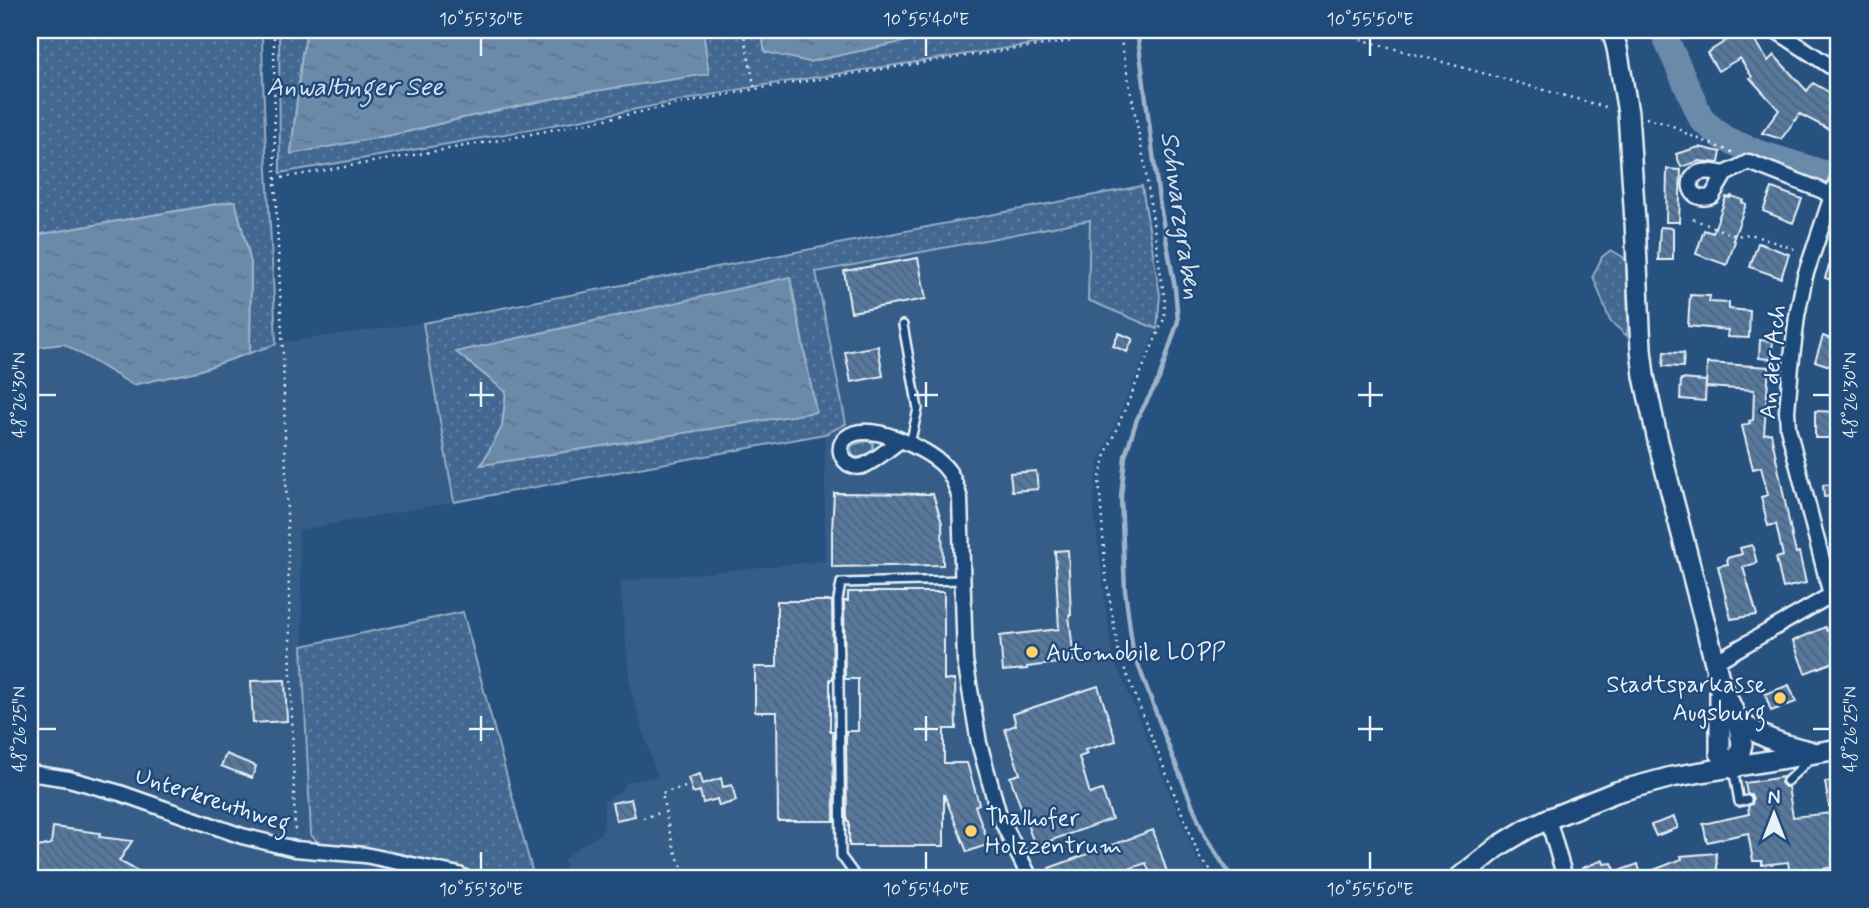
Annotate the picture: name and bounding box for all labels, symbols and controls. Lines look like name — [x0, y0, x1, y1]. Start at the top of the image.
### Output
text: 10°55'30"E — [439, 8, 523, 32]
text: 10°55'40"E — [883, 8, 969, 32]
text: 10°55'50"E — [1327, 8, 1413, 32]
water label: Anwaltinger See — [266, 71, 444, 108]
water label: Schwarzgraben — [1151, 129, 1209, 301]
street label: An der Ach — [1753, 304, 1794, 421]
text: 48°26'30"N — [8, 352, 32, 438]
text: 48°26'30"N — [1839, 352, 1863, 438]
place label: Automobile LOPP — [1046, 638, 1226, 669]
marker: Automobile LOPP — [1024, 644, 1040, 660]
place label: Stadtsparkasse Augsburg — [1606, 670, 1766, 732]
text: 48°26'25"N — [8, 686, 32, 772]
text: 48°26'25"N — [1839, 686, 1863, 772]
marker: Stadtsparkasse Augsburg — [1772, 690, 1788, 706]
street label: Unterkreuthweg — [130, 761, 294, 843]
north arrow — [1740, 778, 1810, 848]
text: N — [1768, 786, 1780, 811]
place label: Thalhofer Holzzentrum — [985, 803, 1122, 862]
marker: Thalhofer Holzzentrum — [963, 823, 979, 839]
text: 10°55'30"E — [439, 878, 523, 902]
text: 10°55'40"E — [883, 878, 969, 902]
text: 10°55'50"E — [1327, 878, 1413, 902]

